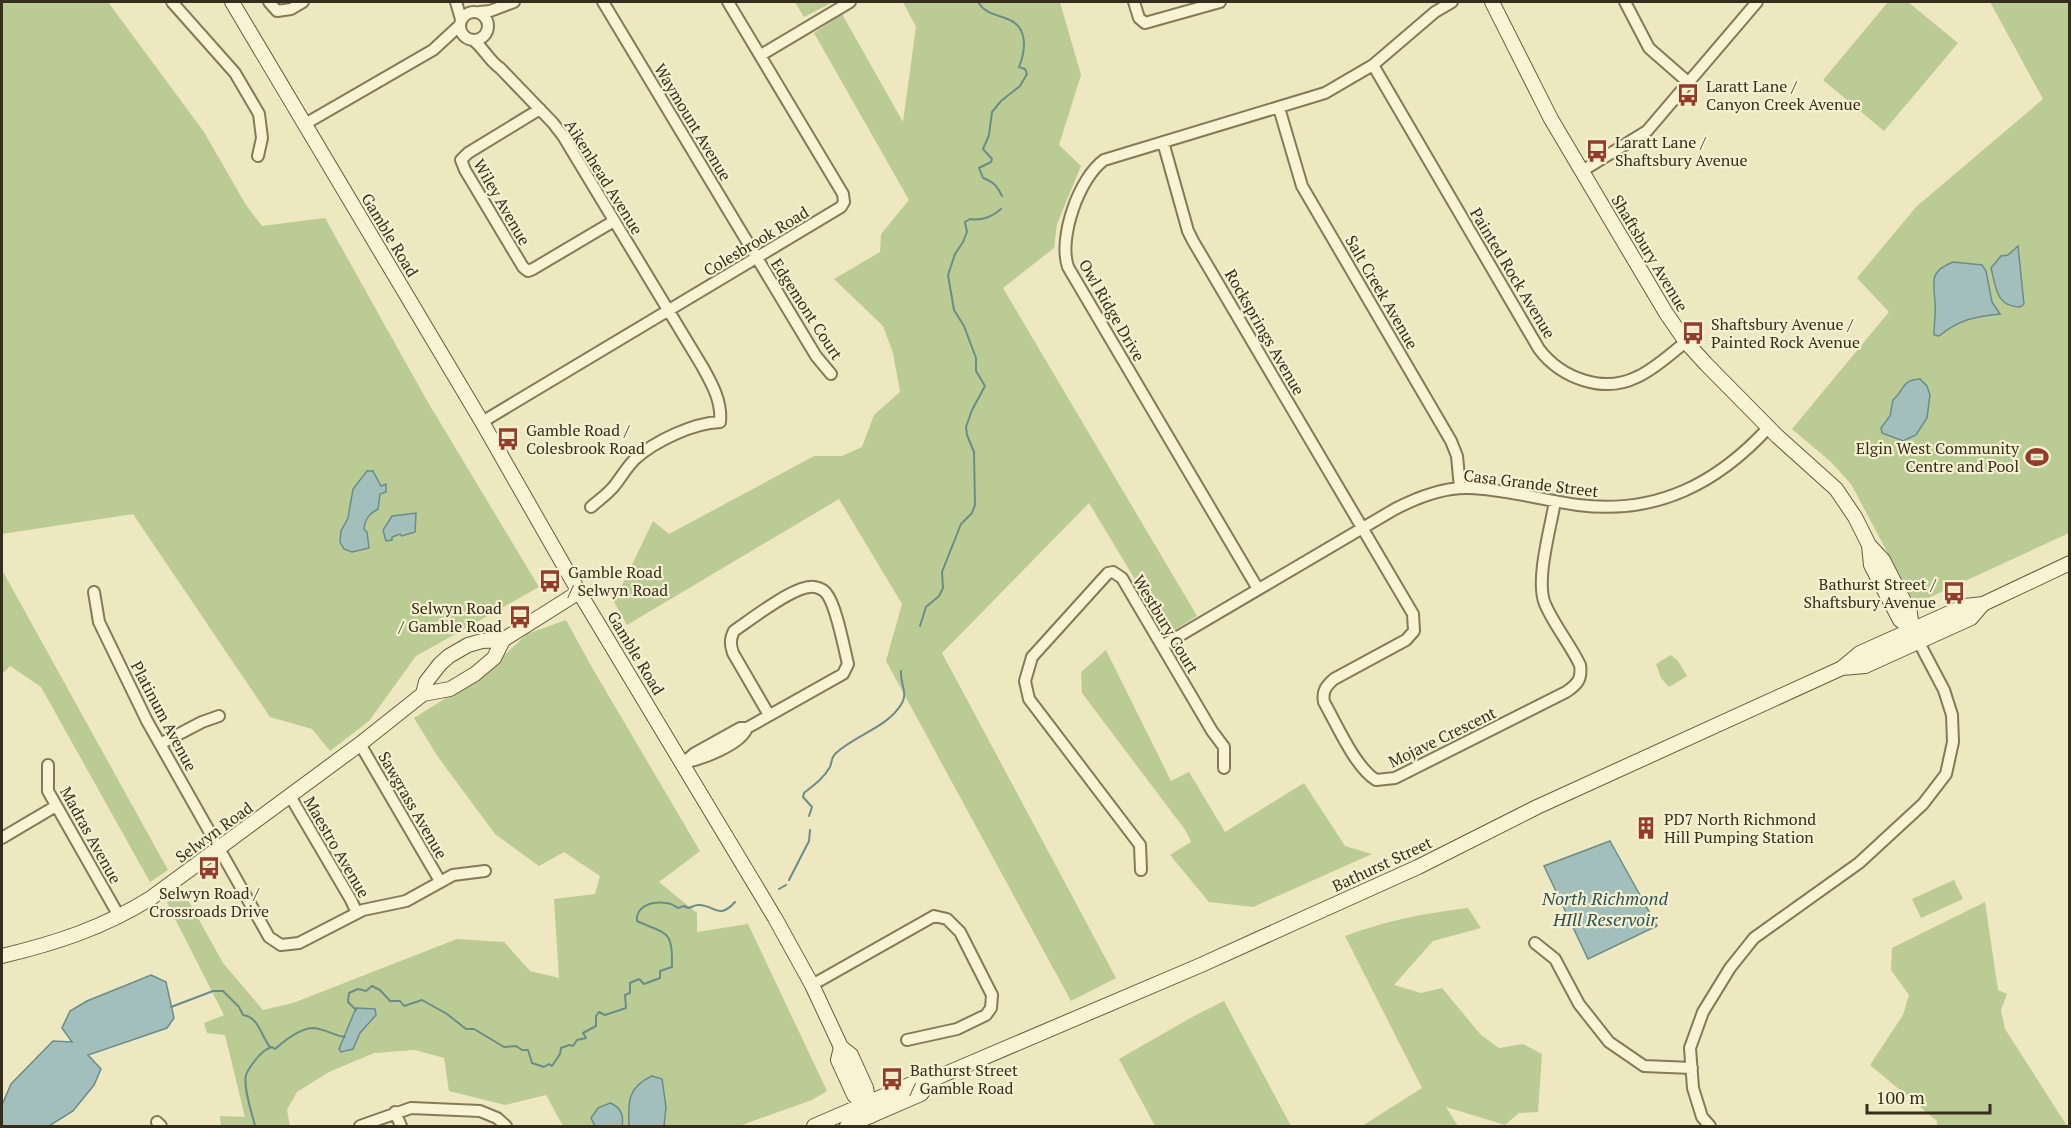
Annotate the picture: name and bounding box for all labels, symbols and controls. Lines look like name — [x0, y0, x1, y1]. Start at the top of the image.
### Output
street label: Waymount Avenue — [649, 59, 737, 185]
place label: Laratt Lane / Canyon Creek Avenue — [1706, 75, 1861, 115]
bus stop icon: Laratt Lane / Canyon Creek Avenue — [1675, 82, 1701, 108]
street label: Aikenhead Avenue — [560, 115, 648, 239]
place label: Laratt Lane / Shaftsbury Avenue — [1615, 131, 1748, 171]
bus stop icon: Laratt Lane / Shaftsbury Avenue — [1584, 138, 1610, 164]
street label: Wiley Avenue — [468, 155, 536, 249]
street label: Gamble Road — [356, 189, 424, 281]
street label: Shaftsbury Avenue — [1606, 191, 1694, 315]
street label: Colesbrook Road — [699, 201, 813, 281]
street label: Painted Rock Avenue — [1465, 203, 1561, 343]
street label: Salt Creek Avenue — [1340, 231, 1424, 353]
street label: Edgemont Court — [766, 254, 848, 364]
street label: Owl Ridge Drive — [1074, 255, 1150, 365]
street label: Rocksprings Avenue — [1220, 265, 1310, 399]
place label: Shaftsbury Avenue / Painted Rock Avenue — [1711, 313, 1860, 353]
bus stop icon: Shaftsbury Avenue / Painted Rock Avenue — [1680, 320, 1706, 346]
place label: Gamble Road / Colesbrook Road — [526, 419, 645, 459]
bus stop icon: Gamble Road / Colesbrook Road — [495, 426, 521, 452]
place label: Elgin West Community Centre and Pool — [1856, 437, 2020, 477]
sports icon: Elgin West Community Centre and Pool — [2024, 444, 2050, 470]
street label: Casa Grande Street — [1462, 464, 1600, 502]
place label: Gamble Road / Selwyn Road — [567, 561, 668, 601]
bus stop icon: Gamble Road / Selwyn Road — [537, 568, 563, 594]
street label: Westbury Court — [1128, 571, 1204, 677]
place label: Bathurst Street / Shaftsbury Avenue — [1803, 573, 1936, 613]
bus stop icon: Bathurst Street / Shaftsbury Avenue — [1941, 580, 1967, 606]
place label: Selwyn Road / Gamble Road — [398, 597, 502, 637]
bus stop icon: Selwyn Road / Gamble Road — [507, 604, 533, 630]
street label: Gamble Road — [602, 607, 670, 699]
street label: Platinum Avenue — [126, 657, 202, 775]
street label: Mojave Crescent — [1384, 701, 1500, 773]
street label: Sawgrass Avenue — [373, 747, 453, 863]
street label: Madras Avenue — [55, 782, 127, 888]
street label: Maestro Avenue — [299, 792, 375, 902]
street label: Selwyn Road — [171, 796, 257, 868]
place label: PD7 North Richmond Hill Pumping Station — [1664, 808, 1816, 848]
building icon: PD7 North Richmond Hill Pumping Station — [1633, 815, 1659, 841]
street label: Bathurst Street — [1328, 831, 1436, 897]
bus stop icon: Selwyn Road / Crossroads Drive — [196, 855, 222, 881]
place label: Selwyn Road / Crossroads Drive — [149, 882, 269, 922]
water label: North Richmond HIll Reservoir — [1541, 886, 1668, 931]
place label: Bathurst Street / Gamble Road — [909, 1059, 1018, 1099]
bus stop icon: Bathurst Street / Gamble Road — [879, 1066, 905, 1092]
scale bar — [1867, 1077, 1990, 1115]
text: 100 m — [1876, 1085, 1925, 1109]

